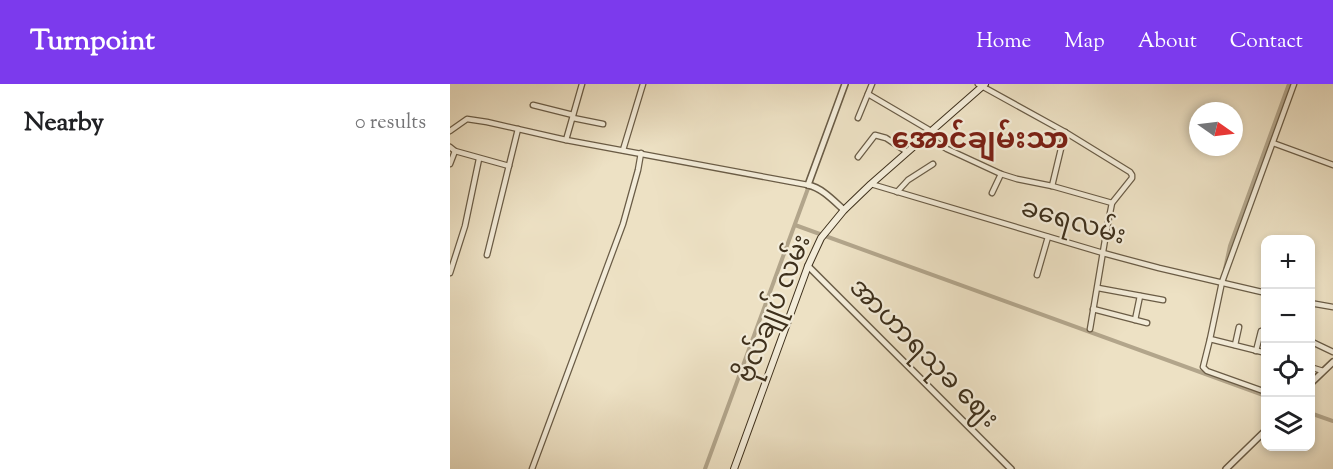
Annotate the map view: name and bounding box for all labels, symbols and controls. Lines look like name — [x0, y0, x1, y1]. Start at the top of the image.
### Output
text: Turnpoint — [30, 22, 155, 62]
text: Home — [976, 27, 1031, 57]
text: Map — [1064, 27, 1105, 57]
text: About — [1138, 27, 1197, 57]
text: Contact — [1230, 27, 1303, 57]
north arrow — [1189, 102, 1243, 156]
text: Nearby — [24, 105, 104, 142]
text: 0 results — [355, 109, 426, 138]
district label: အောင်ချမ်းသာ — [891, 119, 1069, 162]
street label: ခရေလမ်း — [1016, 189, 1130, 256]
street label: ဗိုလ်ချုပ် လမ်း — [728, 229, 822, 389]
map controls — [1261, 235, 1315, 451]
button: + — [1261, 235, 1315, 289]
street label: အာဟာရသုခ ဈေး — [840, 271, 1006, 437]
button: − — [1261, 289, 1315, 343]
button: locate — [1261, 343, 1315, 397]
button: layers — [1261, 397, 1315, 451]

